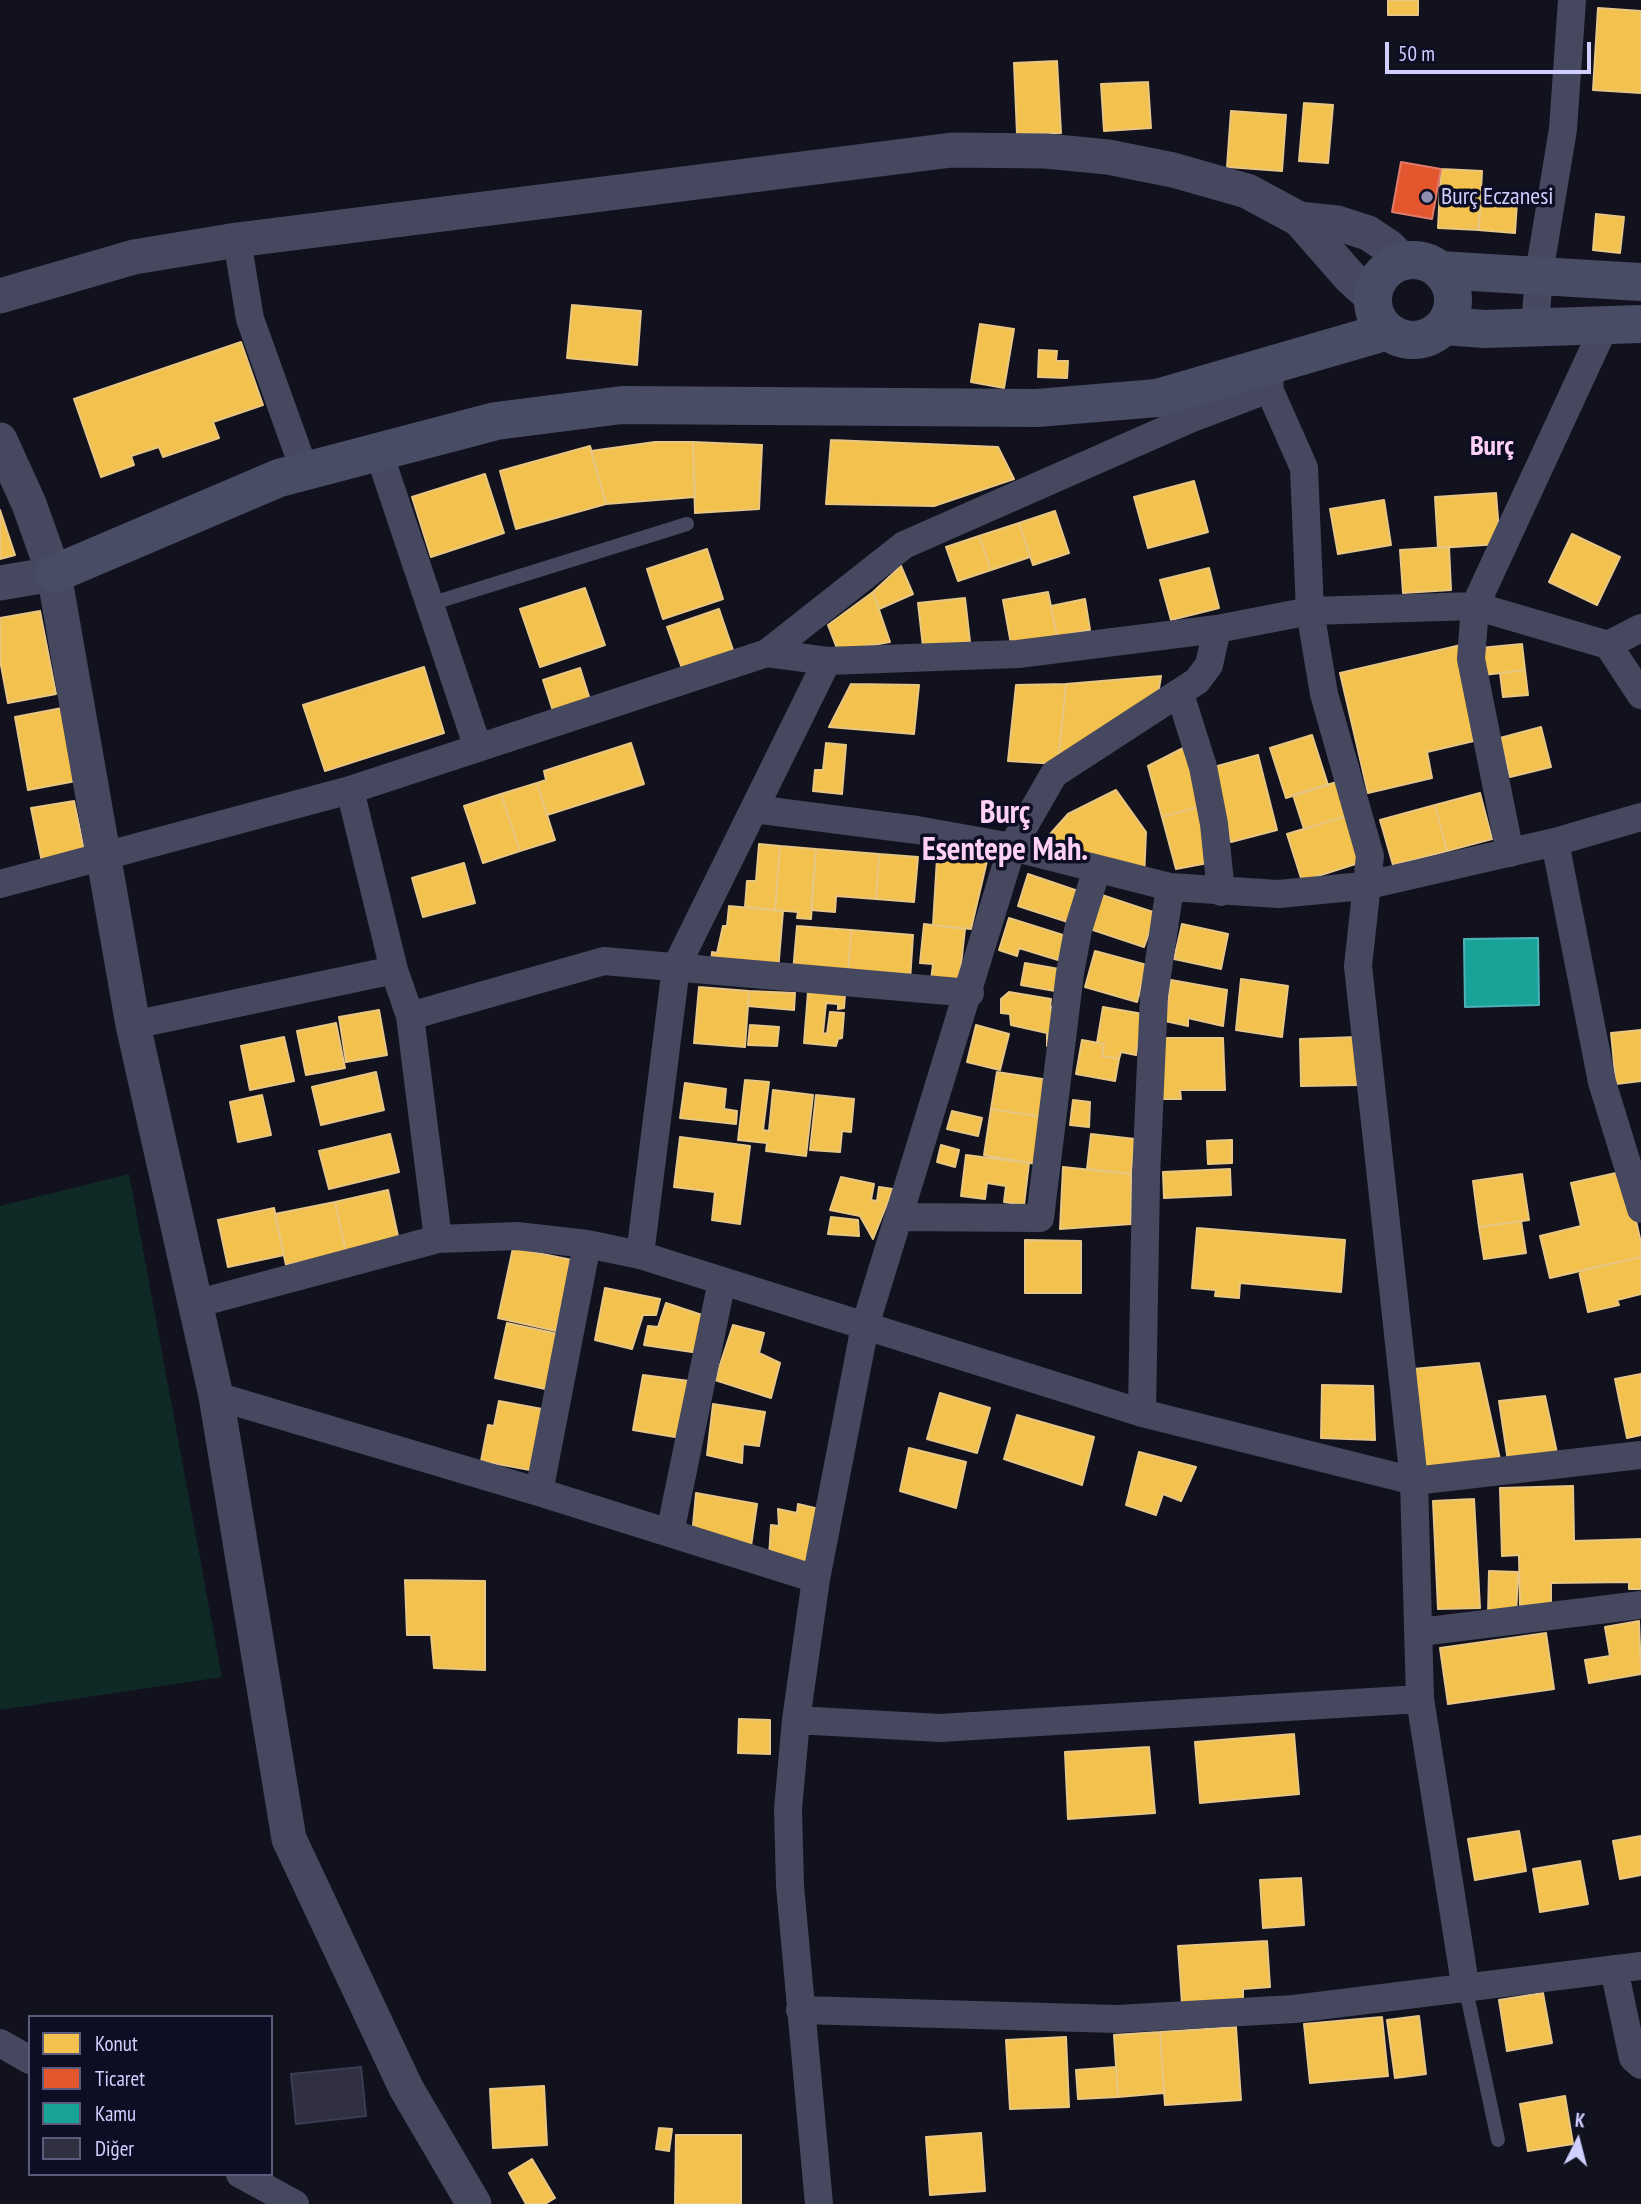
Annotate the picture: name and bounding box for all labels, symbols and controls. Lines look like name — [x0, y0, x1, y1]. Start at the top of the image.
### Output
scale bar — [1389, 28, 1596, 72]
text: 50 m — [1398, 40, 1435, 67]
place label: Burç Eczanesi — [1441, 183, 1553, 211]
marker: Burç Eczanesi — [1419, 189, 1435, 205]
district label: Burç — [1470, 430, 1514, 464]
district label: Burç Esentepe Mah. — [922, 795, 1088, 870]
legend — [28, 2015, 273, 2176]
text: Konut — [95, 2030, 138, 2057]
text: Ticaret — [95, 2065, 145, 2092]
text: Kamu — [95, 2100, 136, 2127]
north arrow — [1543, 2106, 1613, 2176]
text: K — [1574, 2108, 1586, 2133]
text: Diğer — [95, 2135, 134, 2162]

